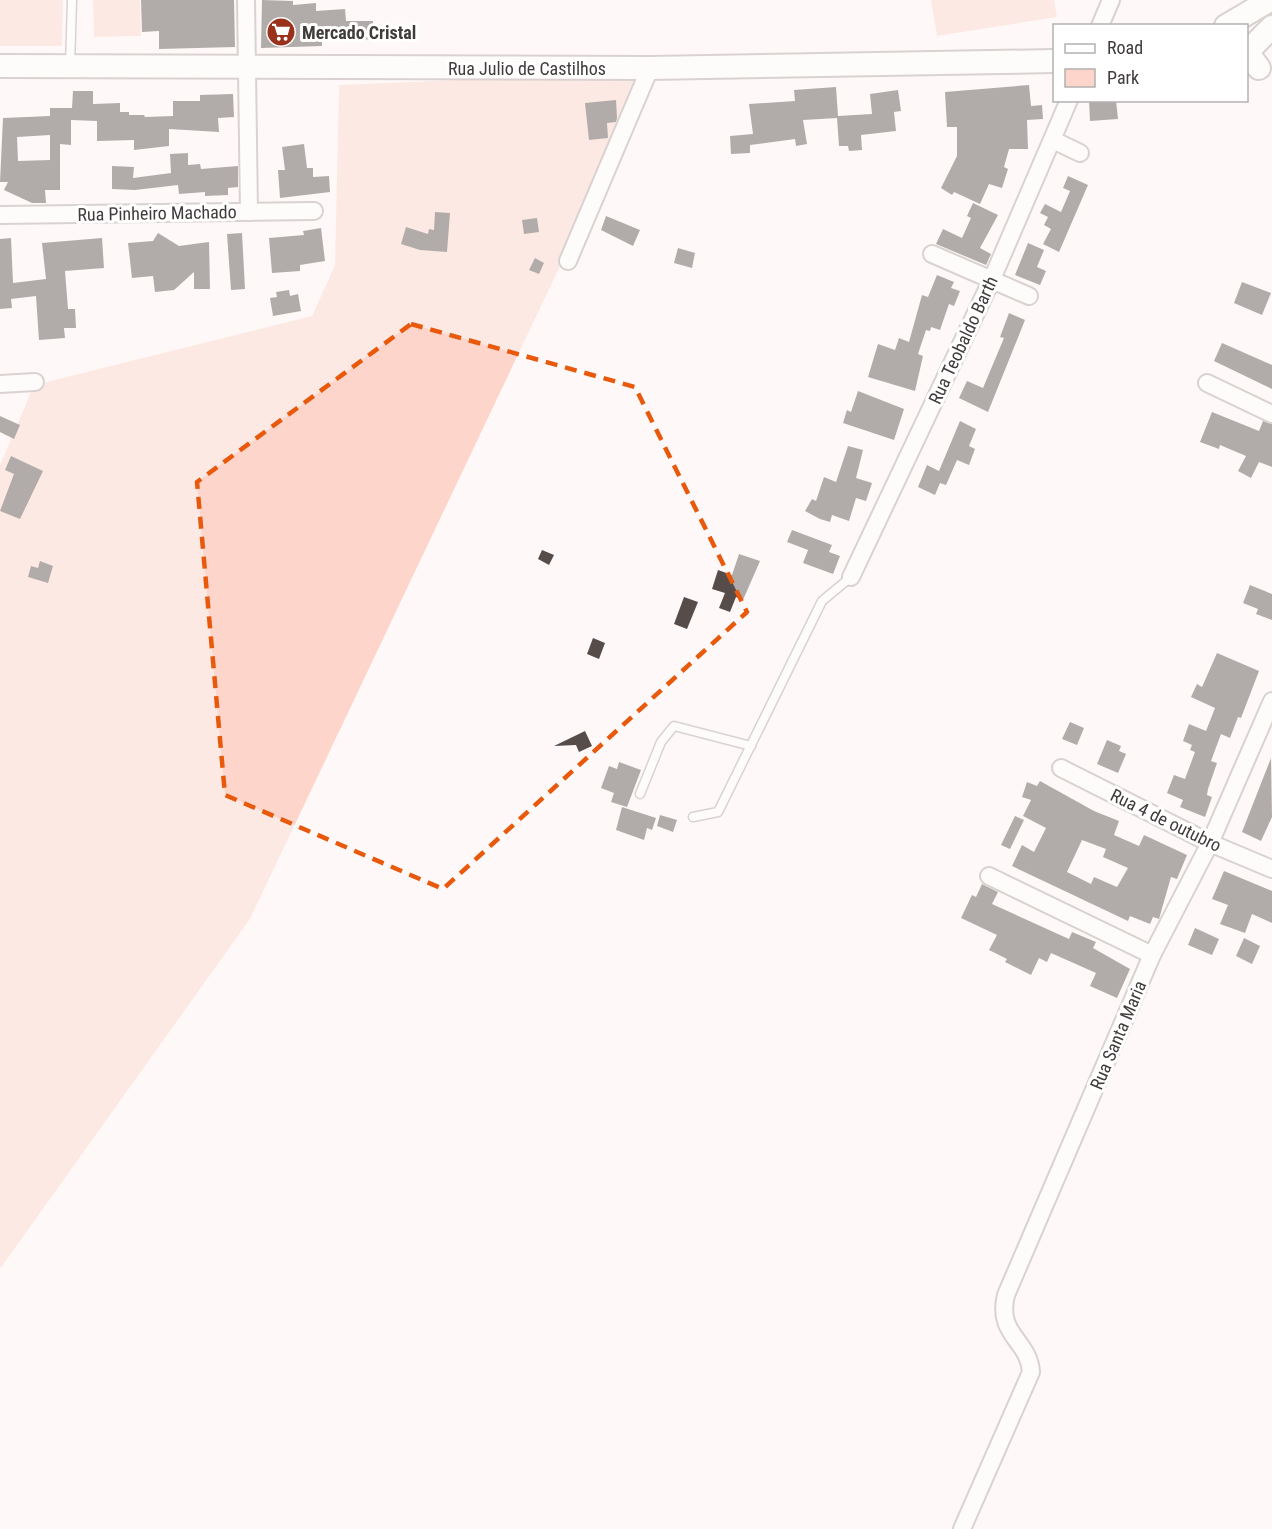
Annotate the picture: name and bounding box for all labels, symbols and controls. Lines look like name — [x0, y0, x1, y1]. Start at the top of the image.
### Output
supermarket icon: Mercado Cristal — [265, 16, 297, 48]
place label: Mercado Cristal — [302, 22, 416, 43]
legend — [1053, 24, 1248, 102]
text: Road — [1107, 37, 1143, 58]
street label: Rua Julio de Castilhos — [448, 58, 606, 79]
text: Park — [1107, 67, 1139, 88]
street label: Rua Pinheiro Machado — [77, 201, 237, 225]
street label: Rua Teobaldo Barth — [924, 273, 1002, 407]
street label: Rua 4 de outubro — [1107, 784, 1225, 856]
street label: Rua Santa Maria — [1086, 977, 1150, 1093]

